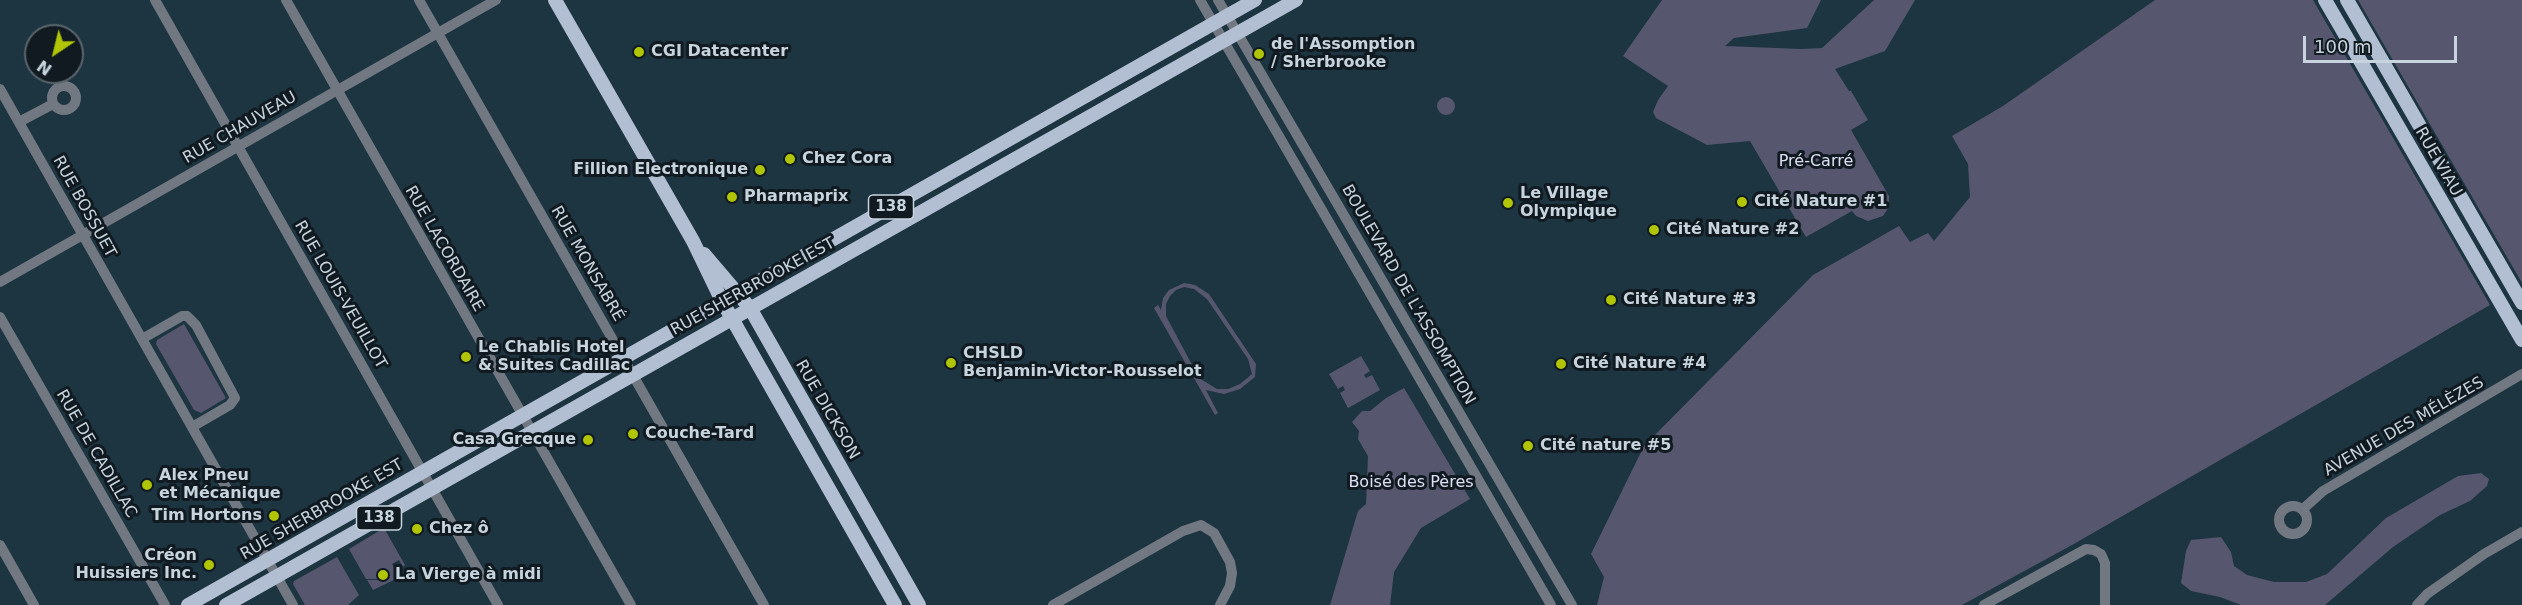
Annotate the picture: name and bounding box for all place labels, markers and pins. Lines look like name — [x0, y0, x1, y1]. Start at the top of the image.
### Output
place label: de l'Assomption / Sherbrooke — [1271, 35, 1415, 73]
place label: CGI Datacenter — [651, 42, 788, 62]
marker: CGI Datacenter — [632, 45, 646, 59]
marker: de l'Assomption / Sherbrooke — [1252, 47, 1266, 61]
place label: Chez Cora — [802, 149, 892, 169]
marker: Chez Cora — [783, 152, 797, 166]
place label: Fillion Electronique — [573, 160, 748, 180]
marker: Fillion Electronique — [753, 163, 767, 177]
place label: Le Village Olympique — [1520, 184, 1617, 222]
place label: Pharmaprix — [744, 187, 848, 207]
marker: Pharmaprix — [725, 190, 739, 204]
place label: Cité Nature #1 — [1754, 192, 1887, 212]
marker: Cité Nature #1 — [1735, 195, 1749, 209]
marker: Le Village Olympique — [1501, 196, 1515, 210]
place label: Cité Nature #2 — [1666, 220, 1799, 240]
marker: Cité Nature #2 — [1647, 223, 1661, 237]
place label: Cité Nature #3 — [1623, 290, 1756, 310]
marker: Cité Nature #3 — [1604, 293, 1618, 307]
place label: Le Chablis Hotel & Suites Cadillac — [478, 338, 630, 376]
place label: CHSLD Benjamin-Victor-Rousselot — [963, 344, 1202, 382]
marker: Le Chablis Hotel & Suites Cadillac — [459, 350, 473, 364]
place label: Cité Nature #4 — [1573, 354, 1706, 374]
marker: CHSLD Benjamin-Victor-Rousselot — [944, 356, 958, 370]
marker: Cité Nature #4 — [1554, 357, 1568, 371]
place label: Couche-Tard — [645, 424, 754, 444]
marker: Couche-Tard — [626, 427, 640, 441]
place label: Casa Grecque — [453, 430, 576, 450]
marker: Casa Grecque — [581, 433, 595, 447]
place label: Cité nature #5 — [1540, 436, 1671, 456]
marker: Cité nature #5 — [1521, 439, 1535, 453]
place label: Alex Pneu et Mécanique — [159, 466, 281, 504]
marker: Alex Pneu et Mécanique — [140, 478, 154, 492]
place label: Tim Hortons — [152, 506, 262, 526]
marker: Tim Hortons — [267, 509, 281, 523]
place label: Chez ô — [429, 519, 489, 539]
marker: Chez ô — [410, 522, 424, 536]
place label: Créon Huissiers Inc. — [75, 546, 197, 584]
marker: Créon Huissiers Inc. — [202, 558, 216, 572]
place label: La Vierge à midi — [395, 565, 541, 585]
marker: La Vierge à midi — [376, 568, 390, 582]

